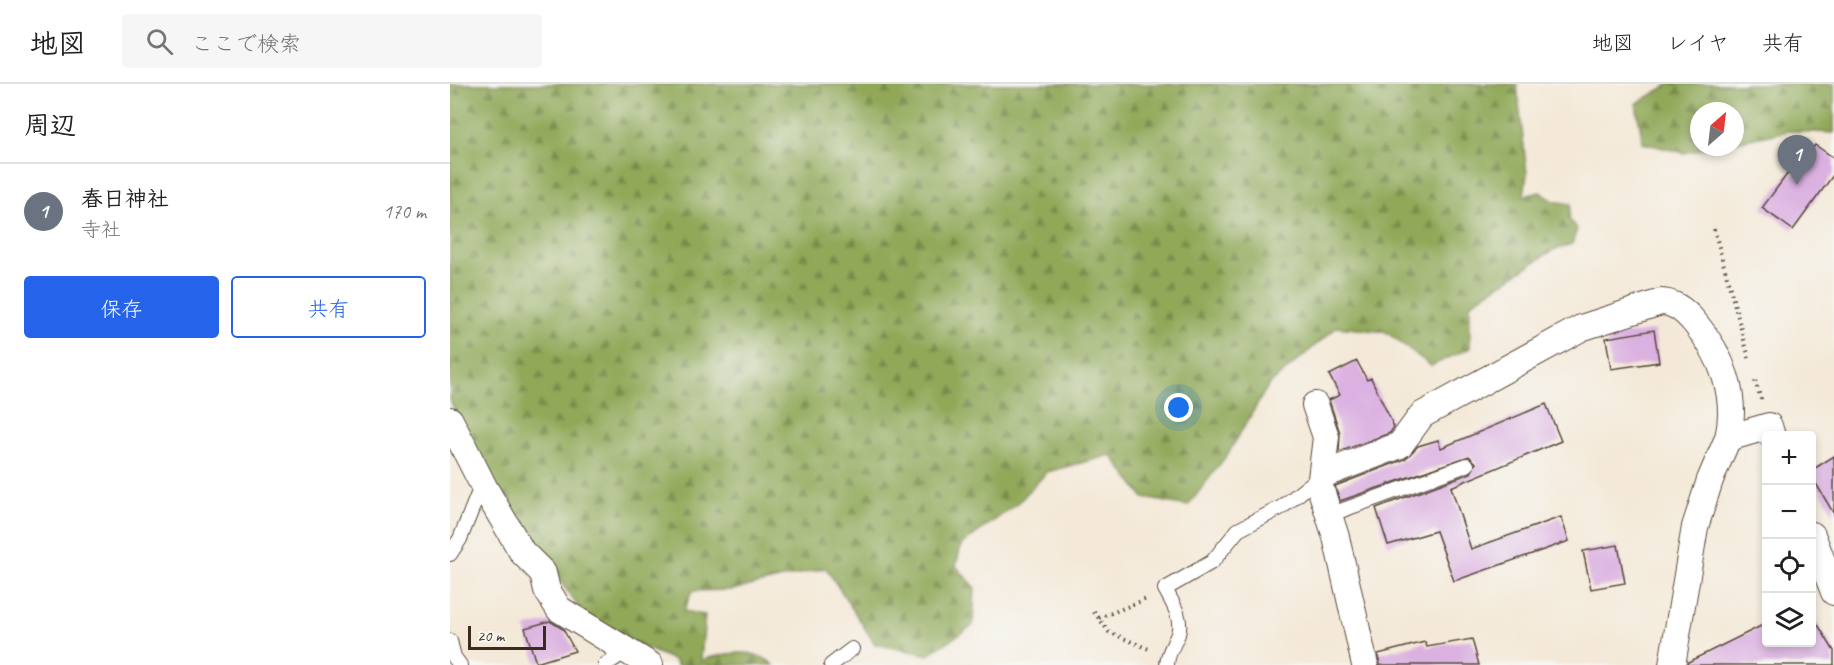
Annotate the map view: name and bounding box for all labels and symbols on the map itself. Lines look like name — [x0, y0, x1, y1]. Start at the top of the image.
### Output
north arrow — [1690, 102, 1744, 156]
pin: 1 — [1778, 135, 1816, 185]
your location — [1164, 393, 1193, 422]
scale bar — [468, 623, 546, 650]

